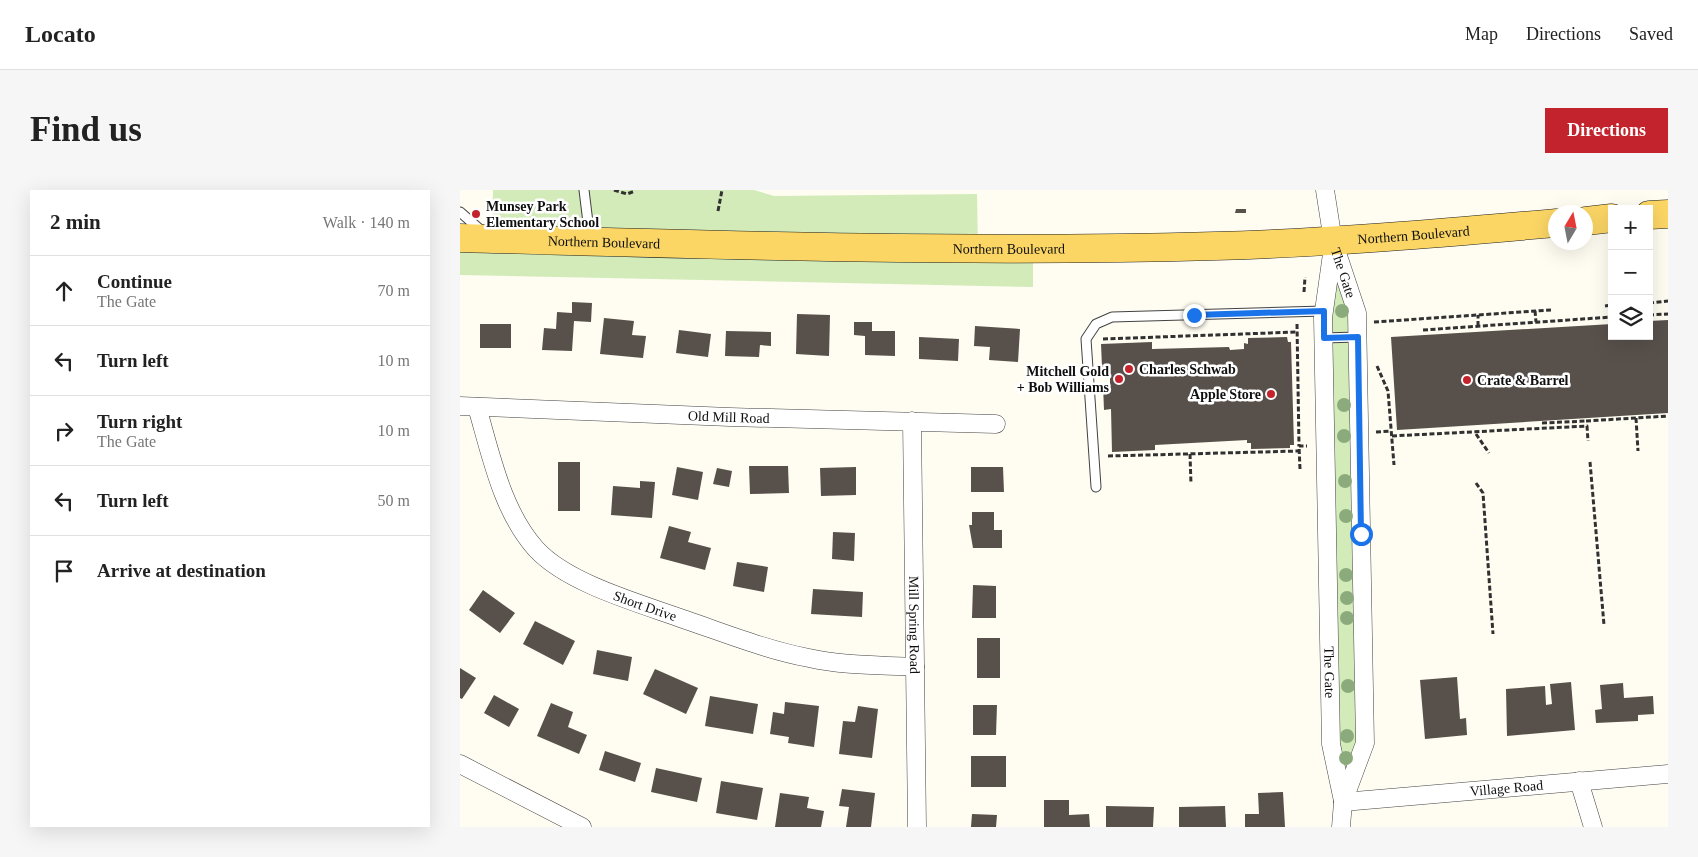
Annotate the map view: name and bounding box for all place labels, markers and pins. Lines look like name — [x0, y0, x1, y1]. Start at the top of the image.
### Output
place label: Munsey Park Elementary School — [486, 199, 599, 230]
marker: Munsey Park Elementary School — [470, 208, 482, 220]
place label: Charles Schwab — [1139, 362, 1236, 377]
marker: Charles Schwab — [1123, 363, 1135, 375]
place label: Mitchell Gold + Bob Williams — [1017, 364, 1110, 395]
marker: Mitchell Gold + Bob Williams — [1113, 373, 1125, 385]
place label: Crate & Barrel — [1477, 373, 1569, 388]
marker: Crate & Barrel — [1461, 374, 1473, 386]
place label: Apple Store — [1190, 387, 1261, 402]
marker: Apple Store — [1265, 388, 1277, 400]

